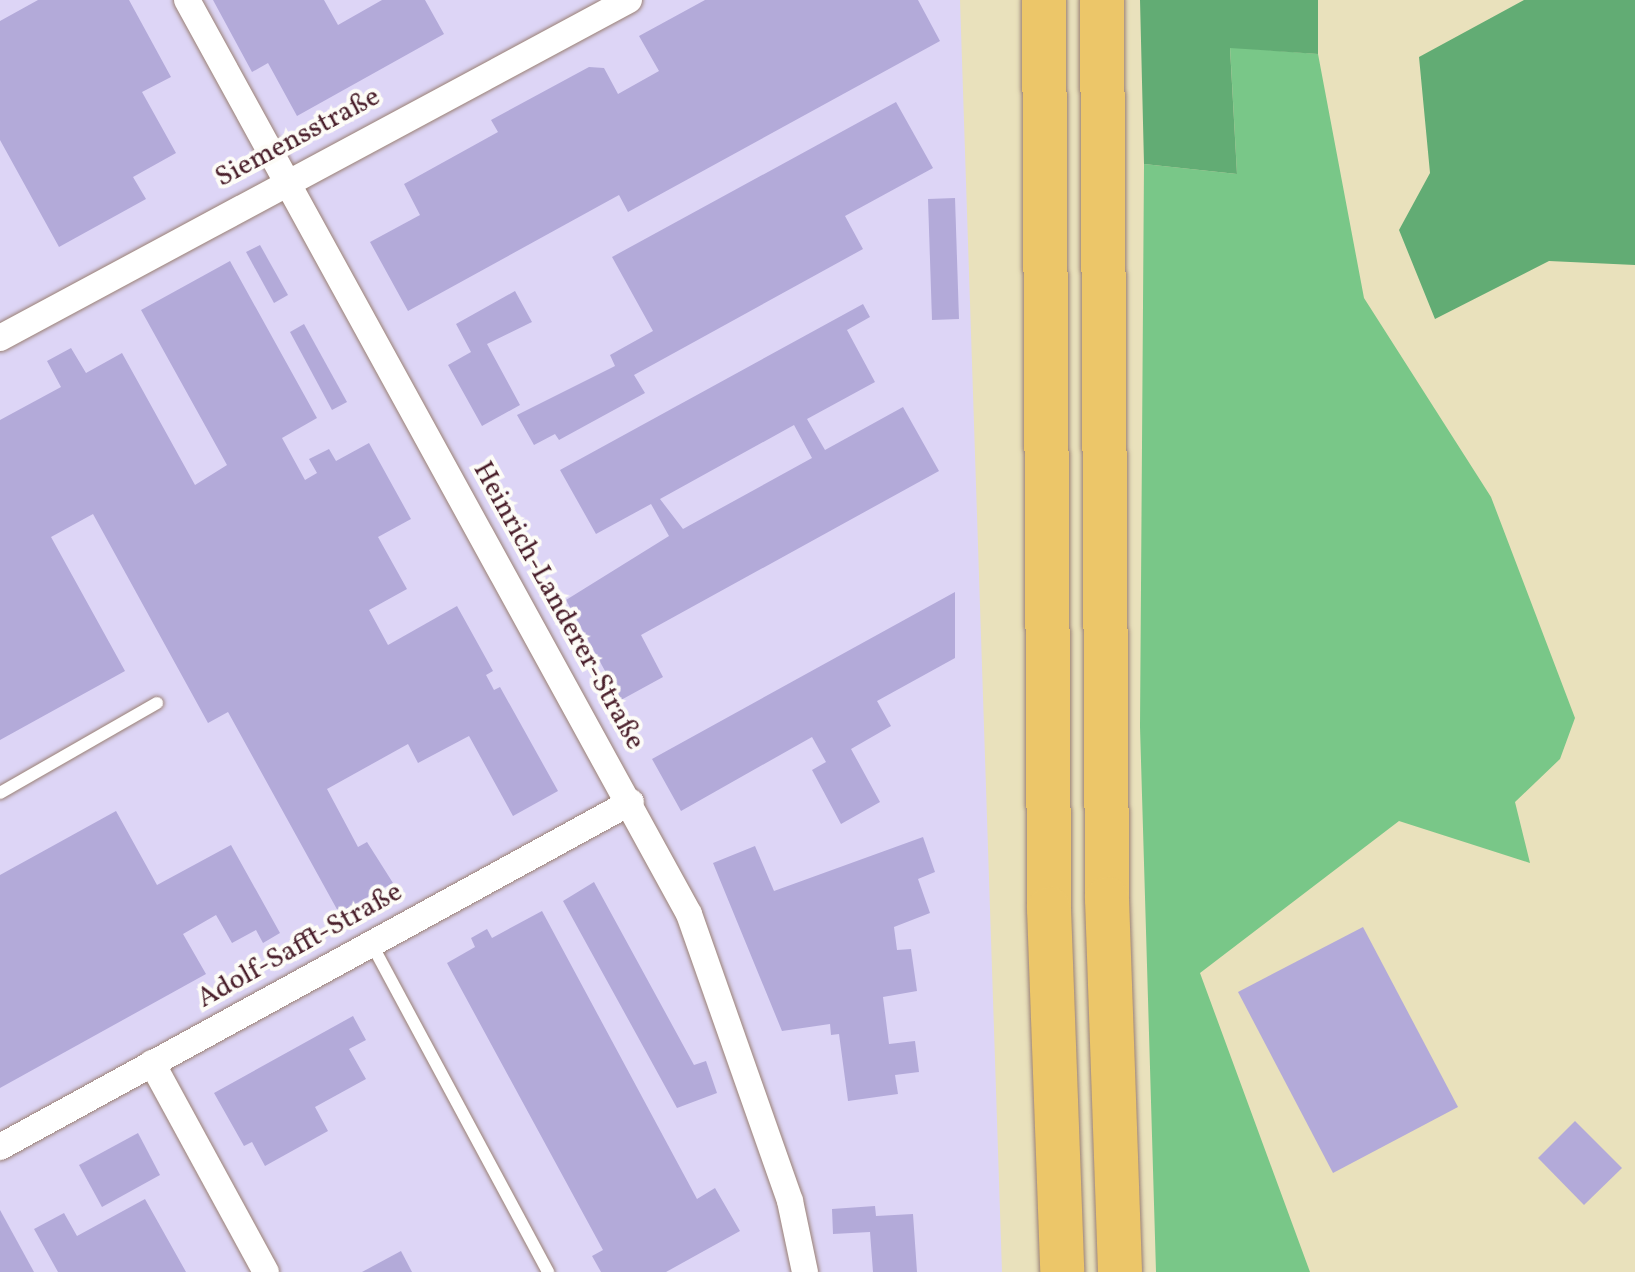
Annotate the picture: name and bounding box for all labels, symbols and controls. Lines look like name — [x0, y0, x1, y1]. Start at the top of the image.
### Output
street label: Siemensstraße — [210, 81, 386, 195]
street label: Heinrich-Landerer-Straße — [465, 456, 651, 756]
street label: Adolf-Safft-Straße — [192, 876, 408, 1016]

